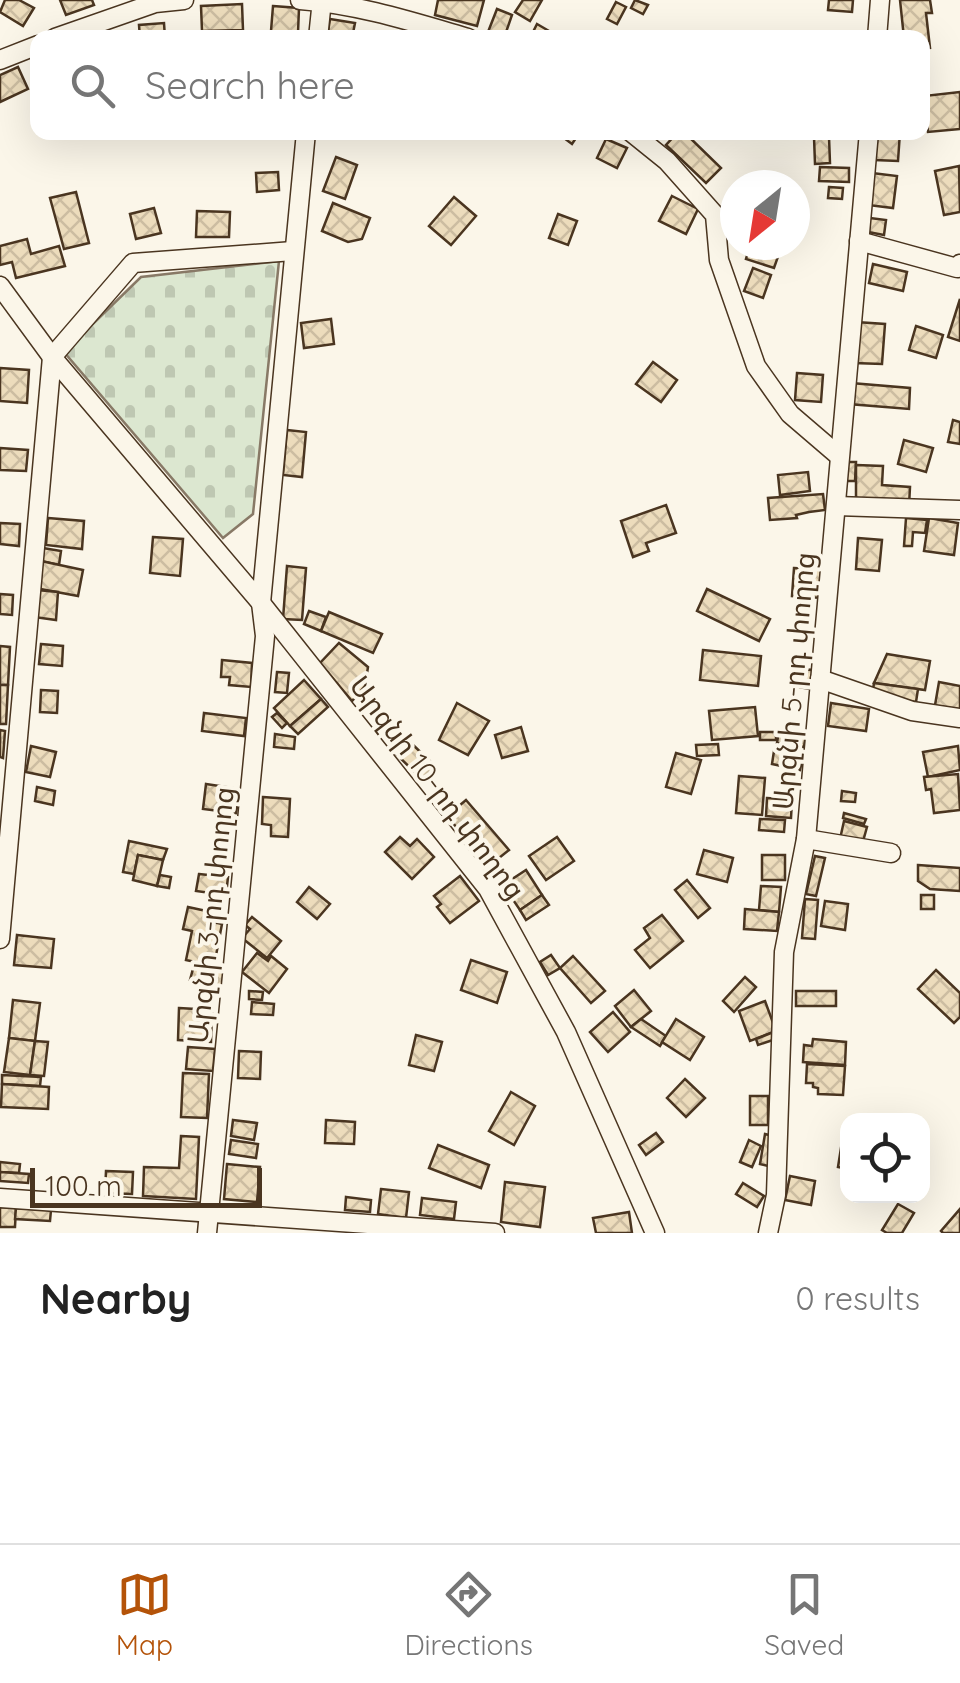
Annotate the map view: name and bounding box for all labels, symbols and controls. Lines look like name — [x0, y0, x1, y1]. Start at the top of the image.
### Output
search box — [30, 30, 930, 140]
icon: search — [65, 58, 120, 113]
text: Search here — [145, 61, 355, 109]
north arrow — [720, 170, 810, 260]
street label: Արզնի 5-րդ փողոց — [764, 551, 822, 811]
street label: Արզնի 10-րդ փողոց — [343, 668, 533, 906]
street label: Արզնի 3-րդ փողոց — [179, 785, 241, 1045]
map controls — [840, 1113, 930, 1203]
button: locate — [840, 1113, 930, 1203]
scale bar — [30, 1163, 262, 1208]
text: 100 m — [45, 1168, 122, 1203]
text: Nearby — [40, 1272, 191, 1325]
text: 0 results — [796, 1278, 920, 1318]
tab: Map — [116, 1567, 173, 1662]
tab: Directions — [404, 1567, 533, 1662]
tab: Saved — [764, 1567, 844, 1662]

